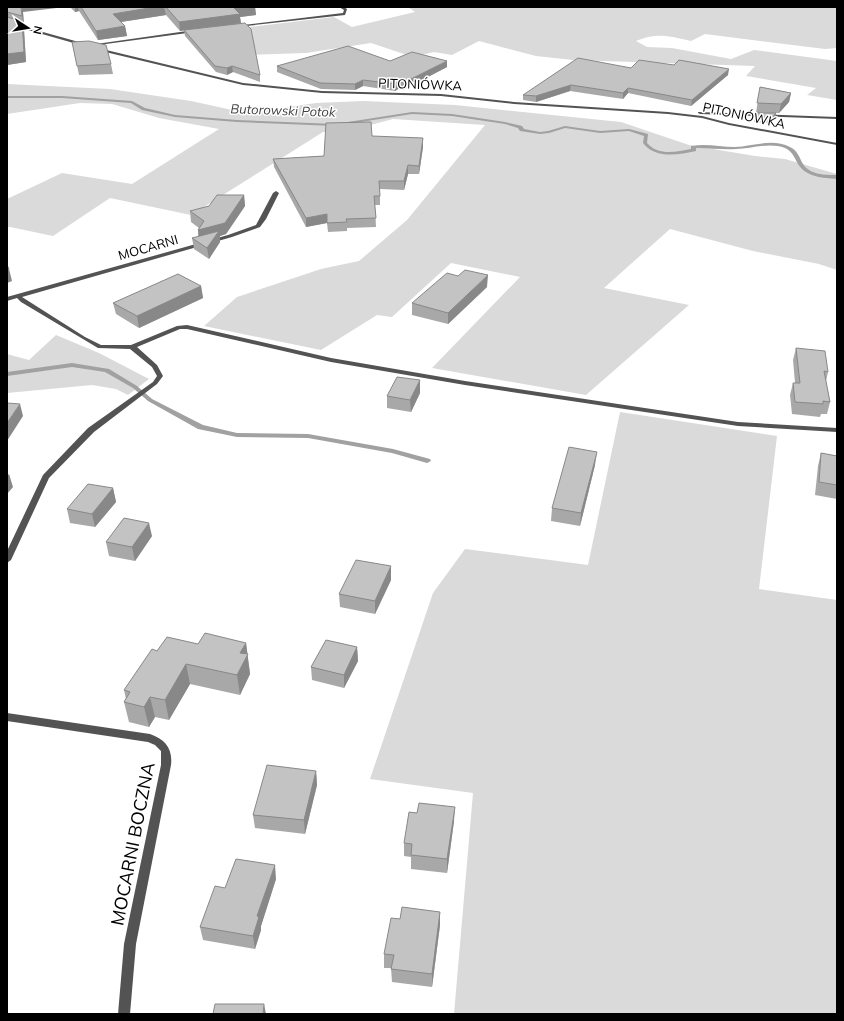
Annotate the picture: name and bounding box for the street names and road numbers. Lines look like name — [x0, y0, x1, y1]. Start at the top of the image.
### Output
street label: PITONIÓWKA — [378, 75, 463, 93]
street label: PITONIÓWKA — [701, 98, 787, 132]
street label: MOCARNI — [116, 231, 180, 263]
street label: MOCARNI BOCZNA — [105, 760, 160, 927]

